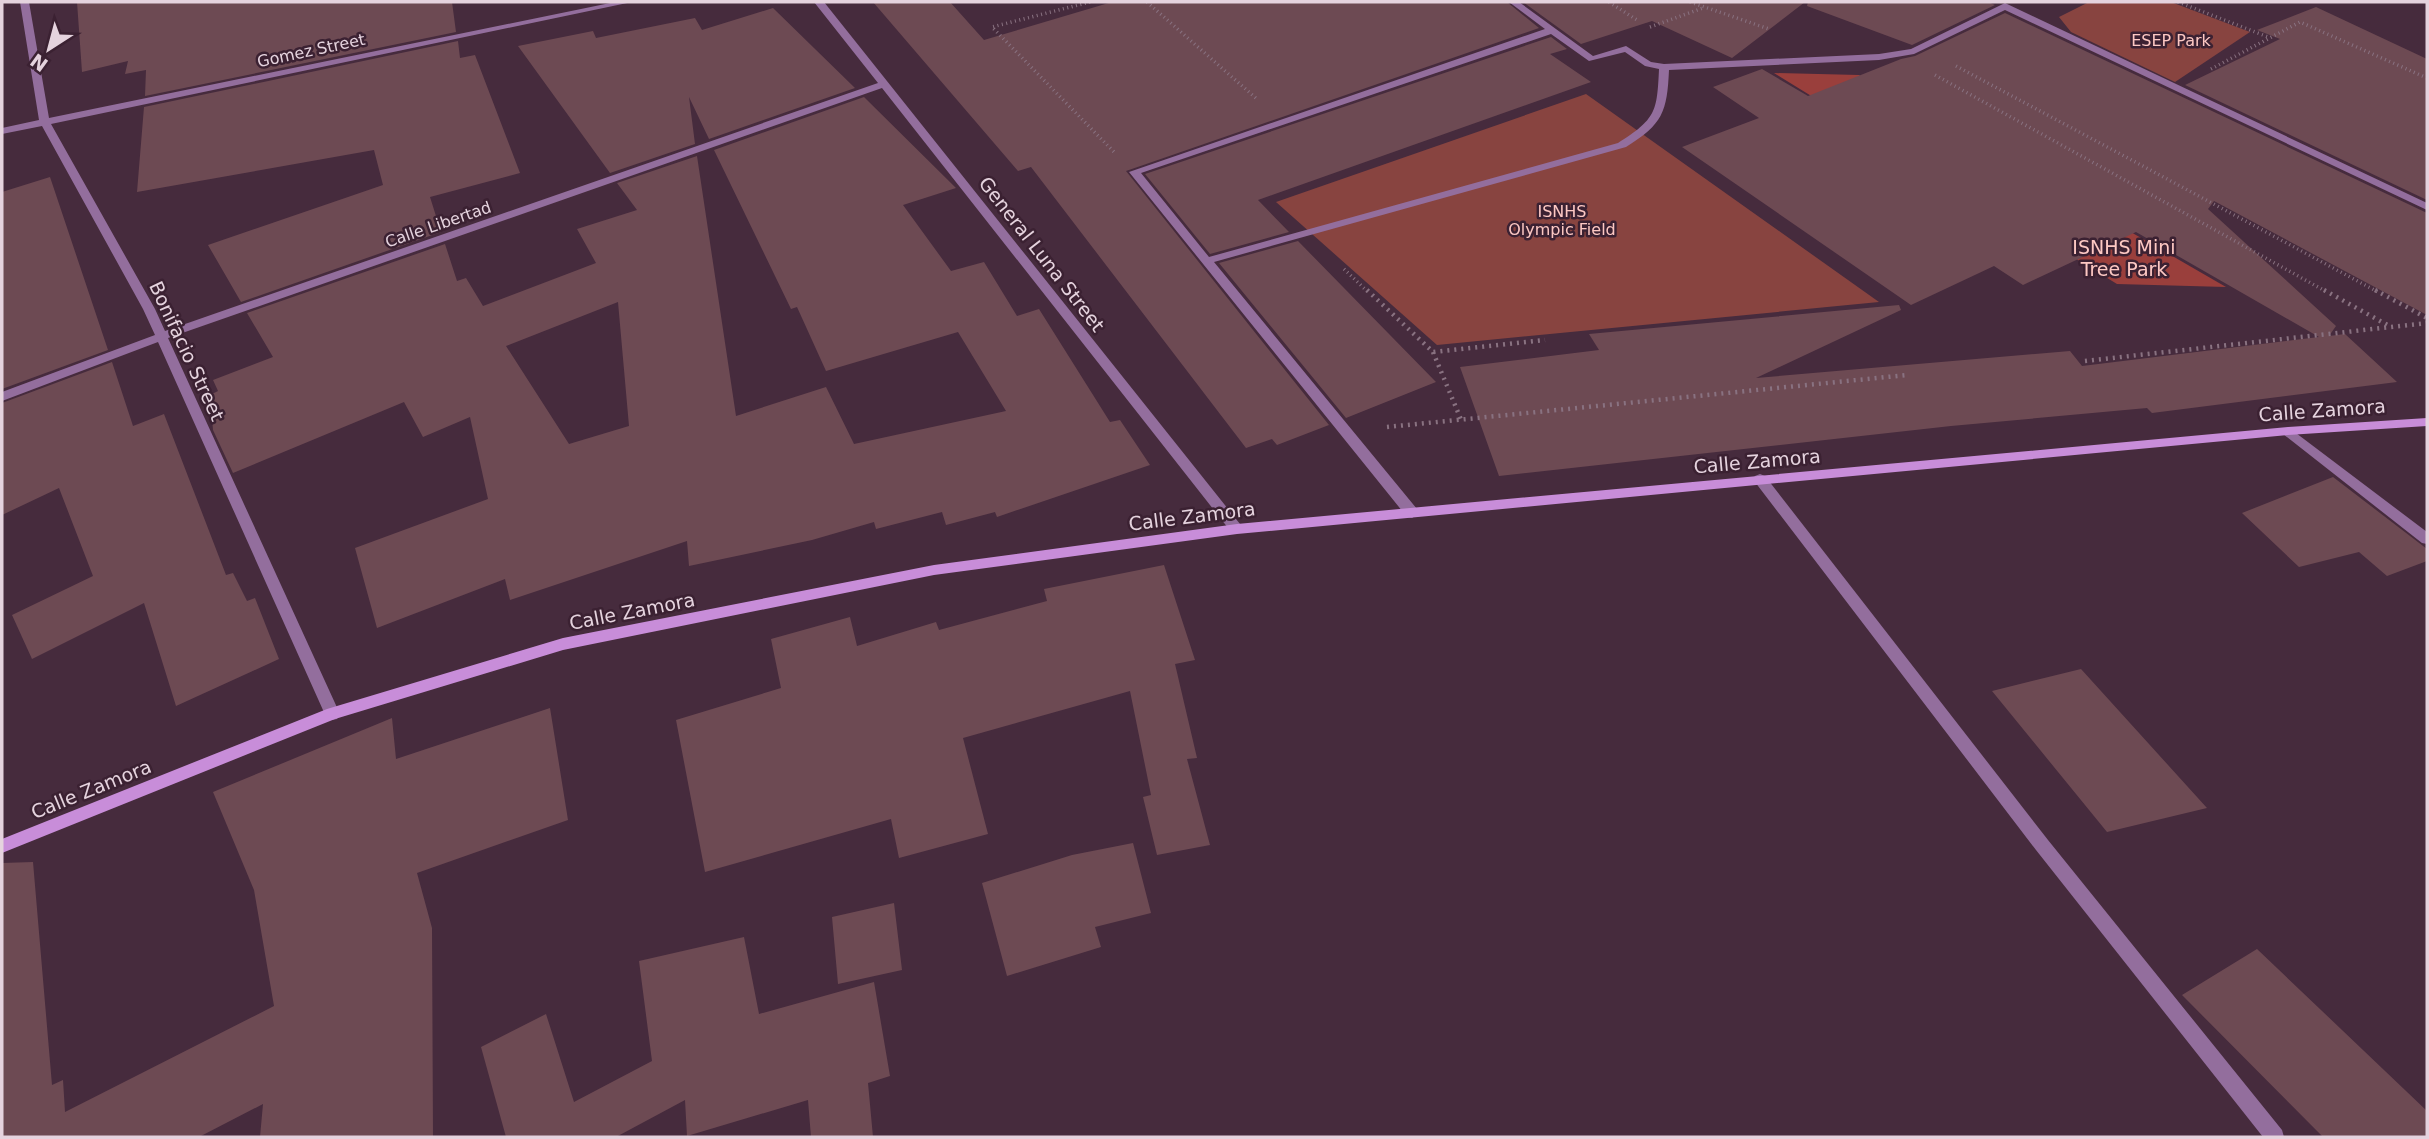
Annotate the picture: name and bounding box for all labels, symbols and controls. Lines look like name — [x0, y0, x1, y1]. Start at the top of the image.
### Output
north arrow — [14, 14, 84, 84]
street label: Gomez Street — [255, 30, 367, 71]
park label: ESEP Park — [2131, 31, 2212, 50]
text: N — [26, 49, 52, 76]
street label: General Luna Street — [975, 172, 1109, 336]
street label: Calle Libertad — [383, 197, 494, 252]
park label: ISNHS Olympic Field — [1508, 202, 1616, 239]
park label: ISNHS Mini Tree Park — [2072, 236, 2176, 280]
street label: Bonifacio Street — [145, 278, 229, 424]
street label: Calle Zamora — [2258, 395, 2386, 425]
street label: Calle Zamora — [1693, 444, 1821, 478]
street label: Calle Zamora — [1127, 497, 1257, 535]
street label: Calle Zamora — [567, 588, 697, 634]
street label: Calle Zamora — [28, 755, 154, 823]

